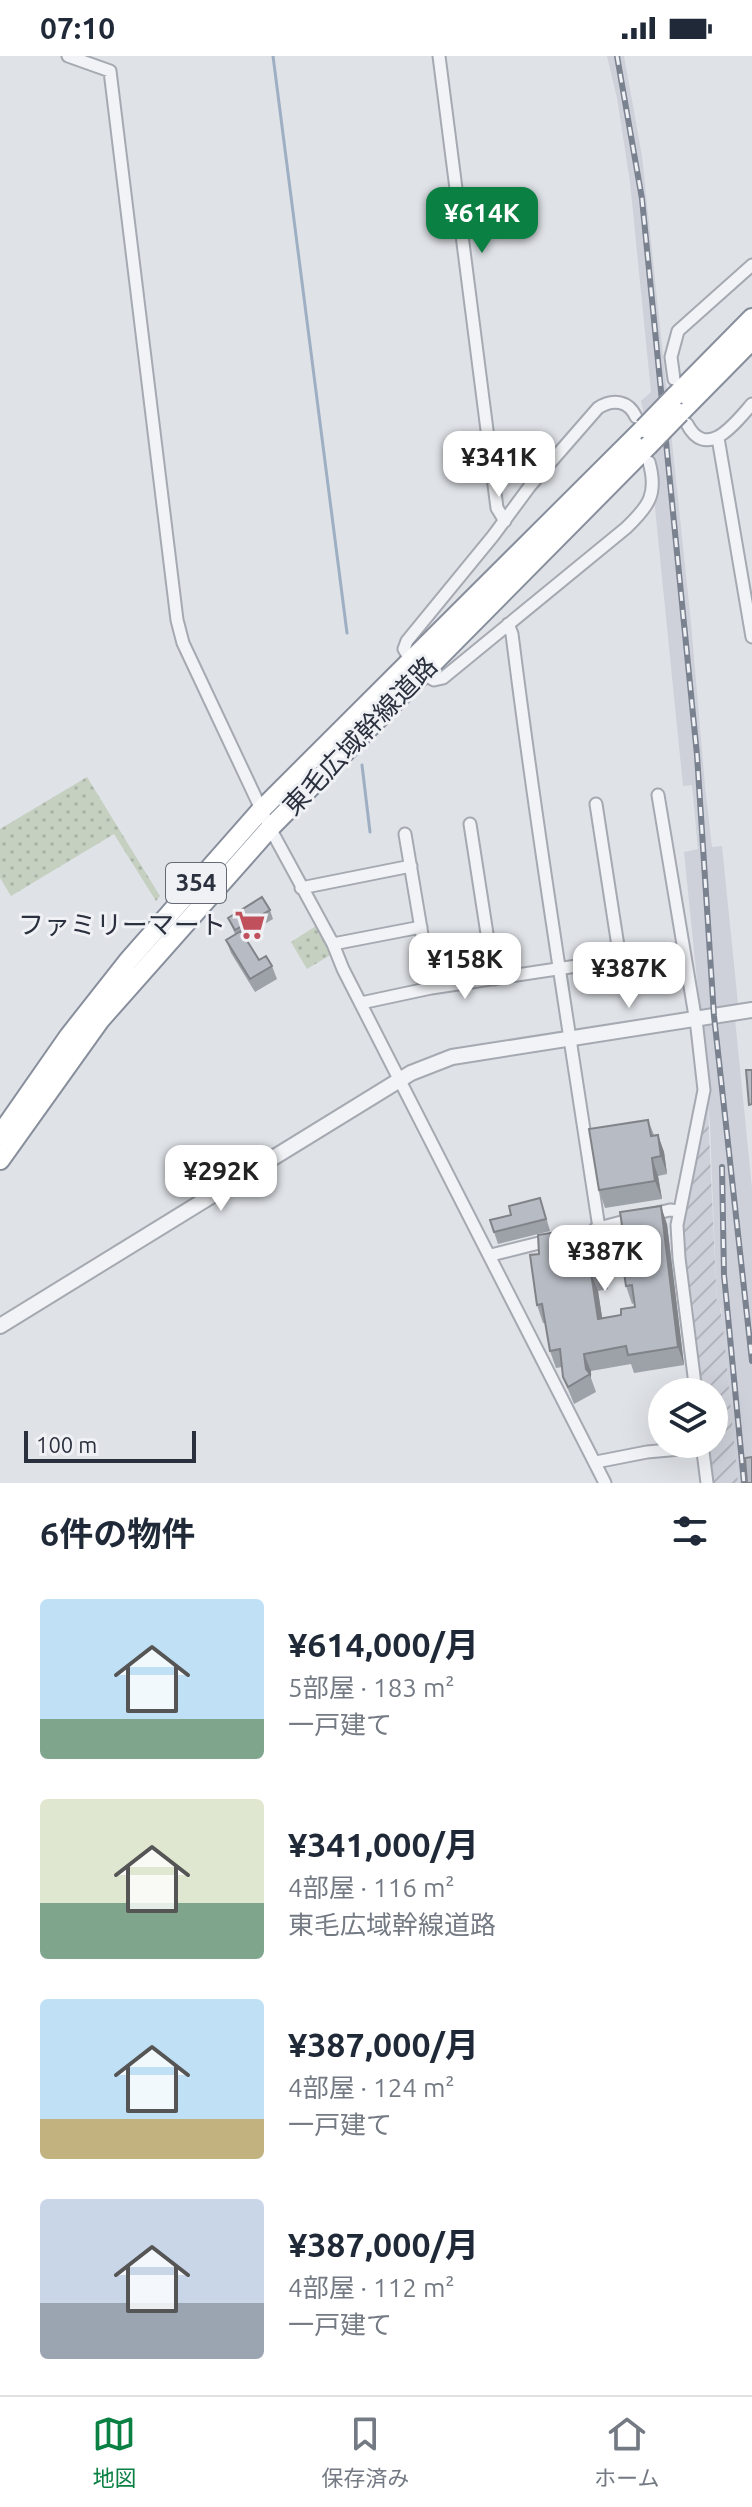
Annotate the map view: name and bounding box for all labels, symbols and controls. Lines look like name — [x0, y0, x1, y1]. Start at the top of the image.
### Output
text: 07:10 — [40, 11, 115, 45]
pin: ¥614K — [426, 187, 538, 255]
text: ¥614K — [444, 198, 520, 227]
pin: ¥341K — [443, 431, 555, 499]
text: ¥341K — [461, 442, 537, 471]
street label: 東毛広域幹線道路 — [277, 651, 442, 821]
road number: 354 — [166, 863, 226, 903]
supermarket icon: ファミリーマート — [233, 908, 267, 942]
place label: ファミリーマート — [18, 910, 226, 939]
pin: ¥158K — [409, 933, 521, 1001]
pin: ¥387K — [573, 942, 685, 1010]
text: ¥158K — [427, 944, 503, 973]
text: ¥387K — [591, 953, 667, 982]
pin: ¥292K — [165, 1145, 277, 1213]
text: ¥292K — [183, 1156, 259, 1185]
pin: ¥387K — [549, 1225, 661, 1293]
text: ¥387K — [567, 1236, 643, 1265]
map controls — [648, 1378, 728, 1458]
button: layers — [648, 1378, 728, 1458]
scale bar — [24, 1427, 196, 1463]
text: 100 m — [36, 1432, 97, 1457]
icon: filters — [668, 1509, 712, 1553]
text: 6件の物件 — [40, 1514, 195, 1552]
text: ¥614,000/月 — [288, 1625, 479, 1663]
icon: home — [104, 1631, 200, 1727]
text: 5部屋 · 183 m² — [288, 1673, 455, 1702]
text: 一戸建て — [288, 1710, 392, 1739]
text: ¥341,000/月 — [288, 1825, 479, 1863]
icon: home — [104, 1831, 200, 1927]
text: 4部屋 · 116 m² — [288, 1873, 455, 1902]
text: 東毛広域幹線道路 — [288, 1910, 496, 1939]
text: ¥387,000/月 — [288, 2025, 479, 2063]
icon: home — [104, 2031, 200, 2127]
text: 4部屋 · 124 m² — [288, 2073, 455, 2102]
text: 一戸建て — [288, 2110, 392, 2139]
text: ¥387,000/月 — [288, 2225, 479, 2263]
icon: home — [104, 2231, 200, 2327]
text: 4部屋 · 112 m² — [288, 2273, 455, 2302]
text: 一戸建て — [288, 2310, 392, 2339]
tab: 地図 — [92, 2412, 136, 2492]
tab: 保存済み — [321, 2412, 409, 2492]
tab: ホーム — [594, 2412, 660, 2492]

